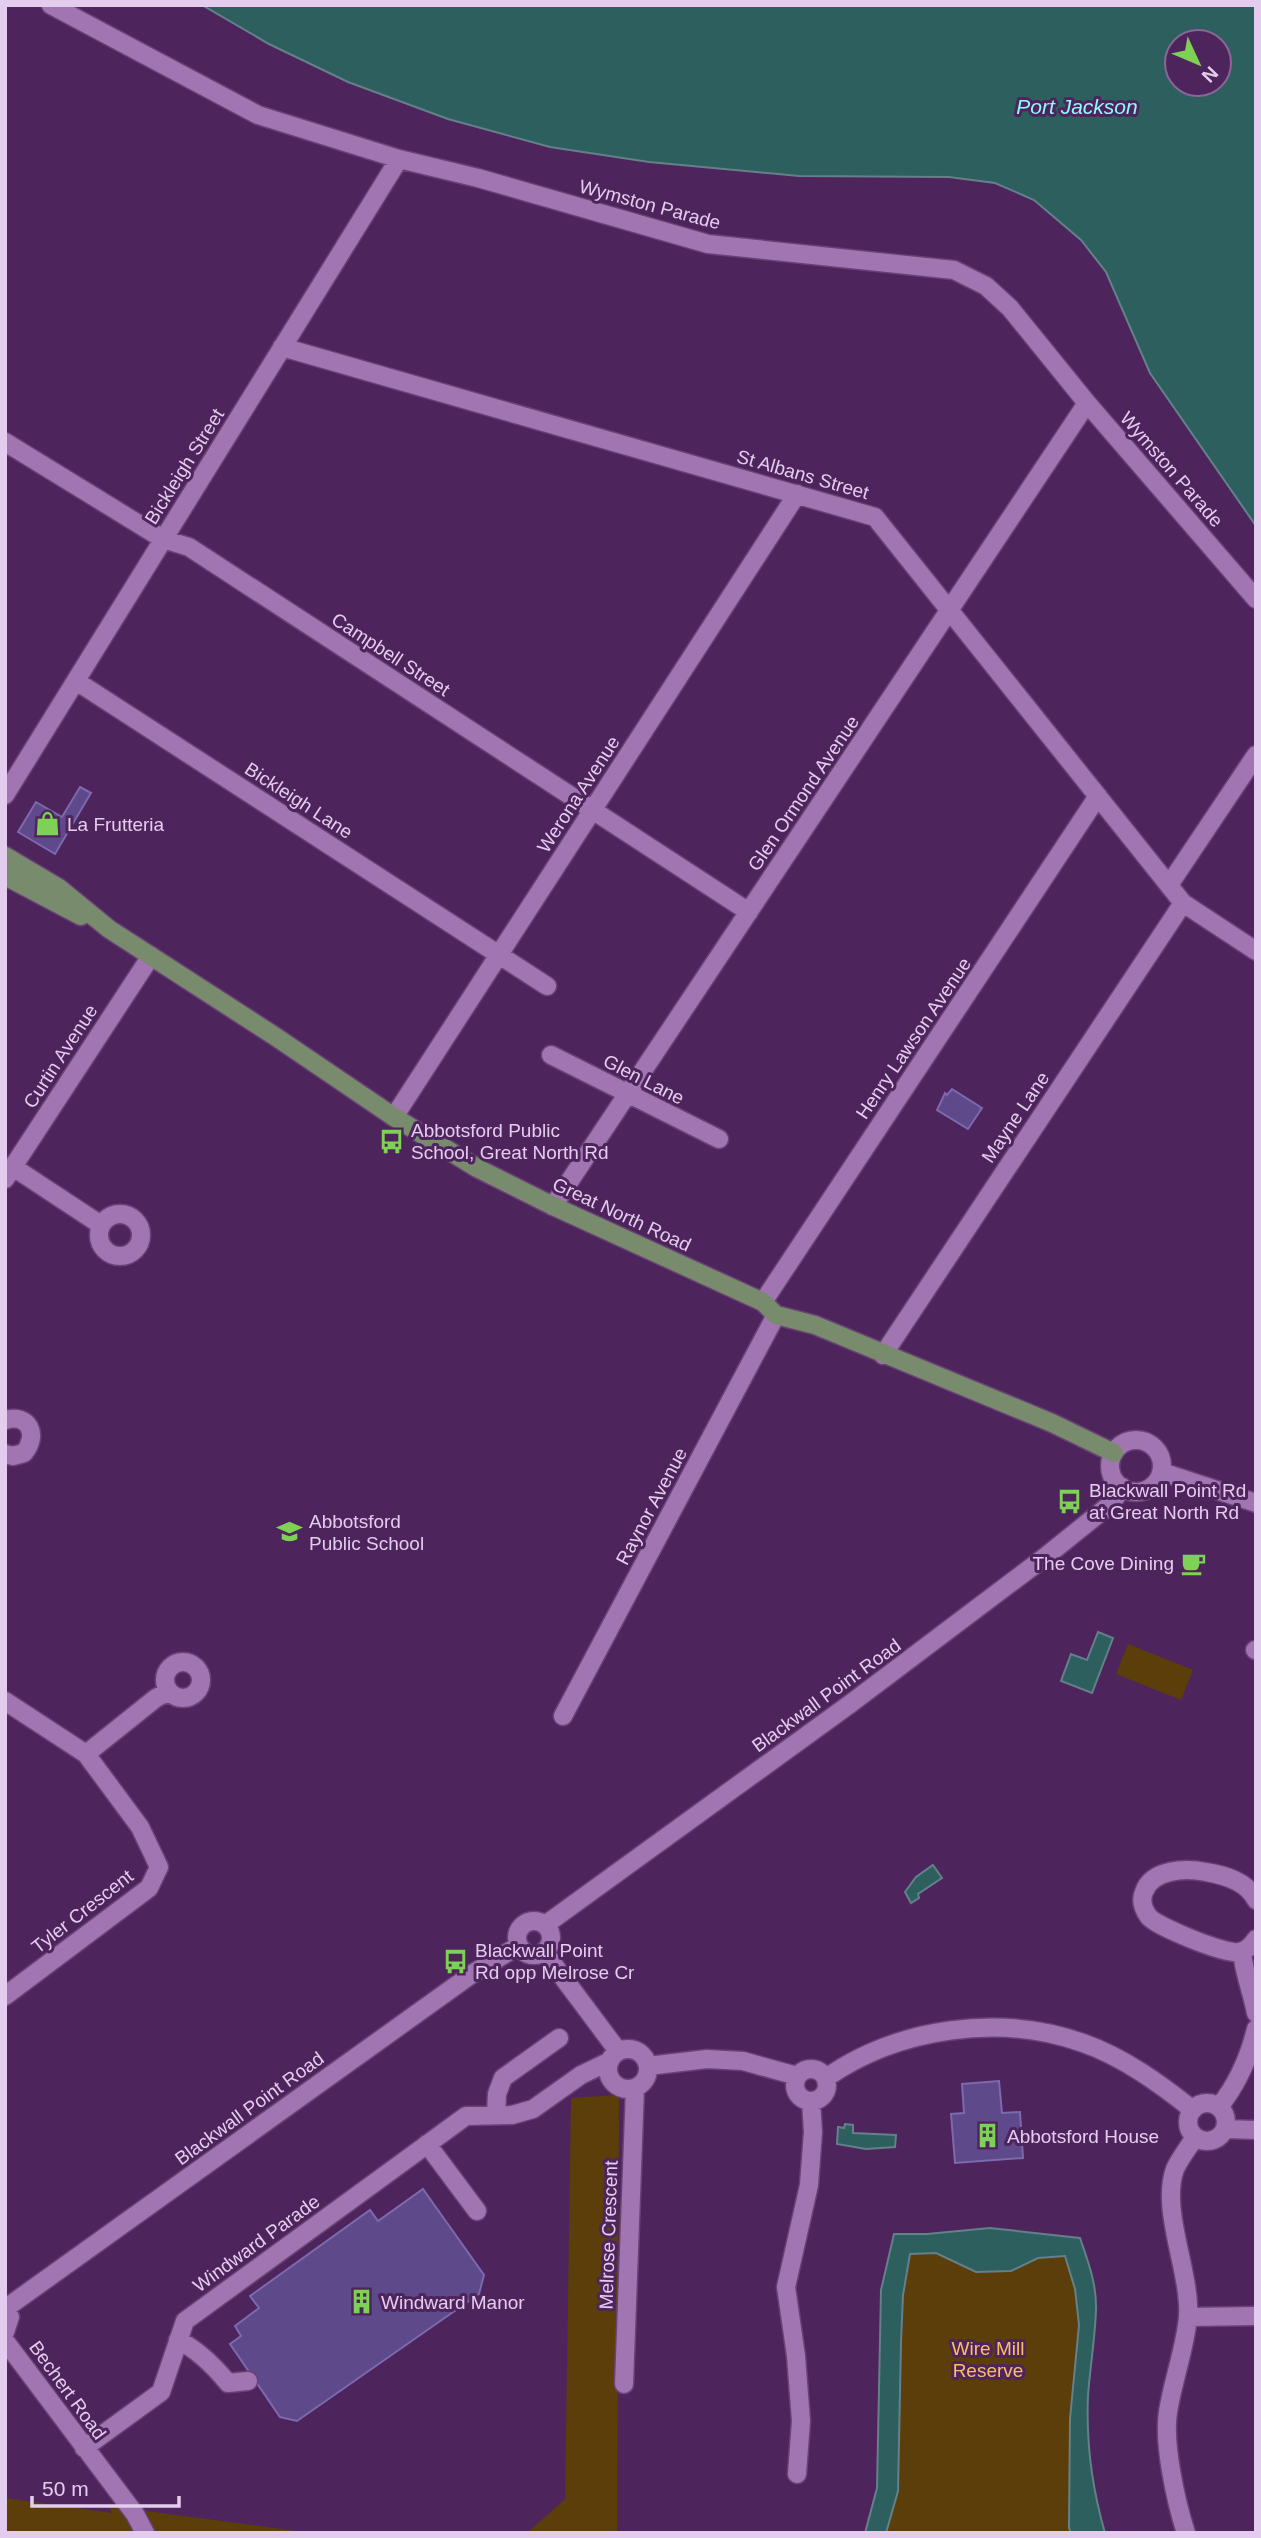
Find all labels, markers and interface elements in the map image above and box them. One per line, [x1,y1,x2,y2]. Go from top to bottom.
north arrow [1163,28,1233,98]
text: N [1198,62,1222,87]
water label: Port Jackson [1016,95,1138,118]
street label: Wymston Parade [577,176,723,233]
street label: Bickleigh Street [141,404,229,528]
street label: Wymston Parade [1116,408,1227,531]
street label: St Albans Street [734,446,872,504]
street label: Campbell Street [328,609,454,701]
street label: Glen Ormond Avenue [744,712,863,875]
street label: Werona Avenue [533,732,624,856]
street label: Bickleigh Lane [241,758,356,843]
shop icon: La Frutteria [33,810,61,838]
place label: La Frutteria [67,814,165,835]
street label: Henry Lawson Avenue [852,954,975,1123]
street label: Curtin Avenue [19,1001,102,1112]
street label: Glen Lane [600,1050,688,1109]
street label: Mayne Lane [977,1068,1053,1167]
place label: Abbotsford Public School, Great North Rd [411,1120,608,1163]
bus stop icon: Abbotsford Public School, Great North Rd [377,1127,405,1155]
street label: Great North Road [549,1173,694,1256]
street label: Raynor Avenue [612,1444,691,1568]
place label: Blackwall Point Rd at Great North Rd [1089,1480,1246,1523]
bus stop icon: Blackwall Point Rd at Great North Rd [1055,1487,1083,1515]
place label: Abbotsford Public School [309,1511,424,1554]
school or university icon: Abbotsford Public School [275,1518,303,1546]
cafe icon: The Cove Dining [1180,1549,1208,1577]
place label: The Cove Dining [1032,1553,1174,1574]
street label: Blackwall Point Road [748,1634,905,1756]
street label: Tyler Crescent [28,1865,138,1957]
place label: Blackwall Point Rd opp Melrose Cr [475,1940,635,1983]
bus stop icon: Blackwall Point Rd opp Melrose Cr [441,1947,469,1975]
street label: Blackwall Point Road [171,2047,328,2169]
building icon: Abbotsford House [973,2122,1001,2150]
place label: Abbotsford House [1007,2126,1159,2147]
street label: Melrose Crescent [595,2160,622,2310]
street label: Windward Parade [189,2191,324,2296]
building icon: Windward Manor [347,2288,375,2316]
place label: Windward Manor [381,2292,525,2313]
street label: Bechert Road [25,2337,110,2443]
park label: Wire Mill Reserve [952,2338,1024,2381]
scale bar [32,2464,178,2508]
text: 50 m [42,2477,89,2500]

